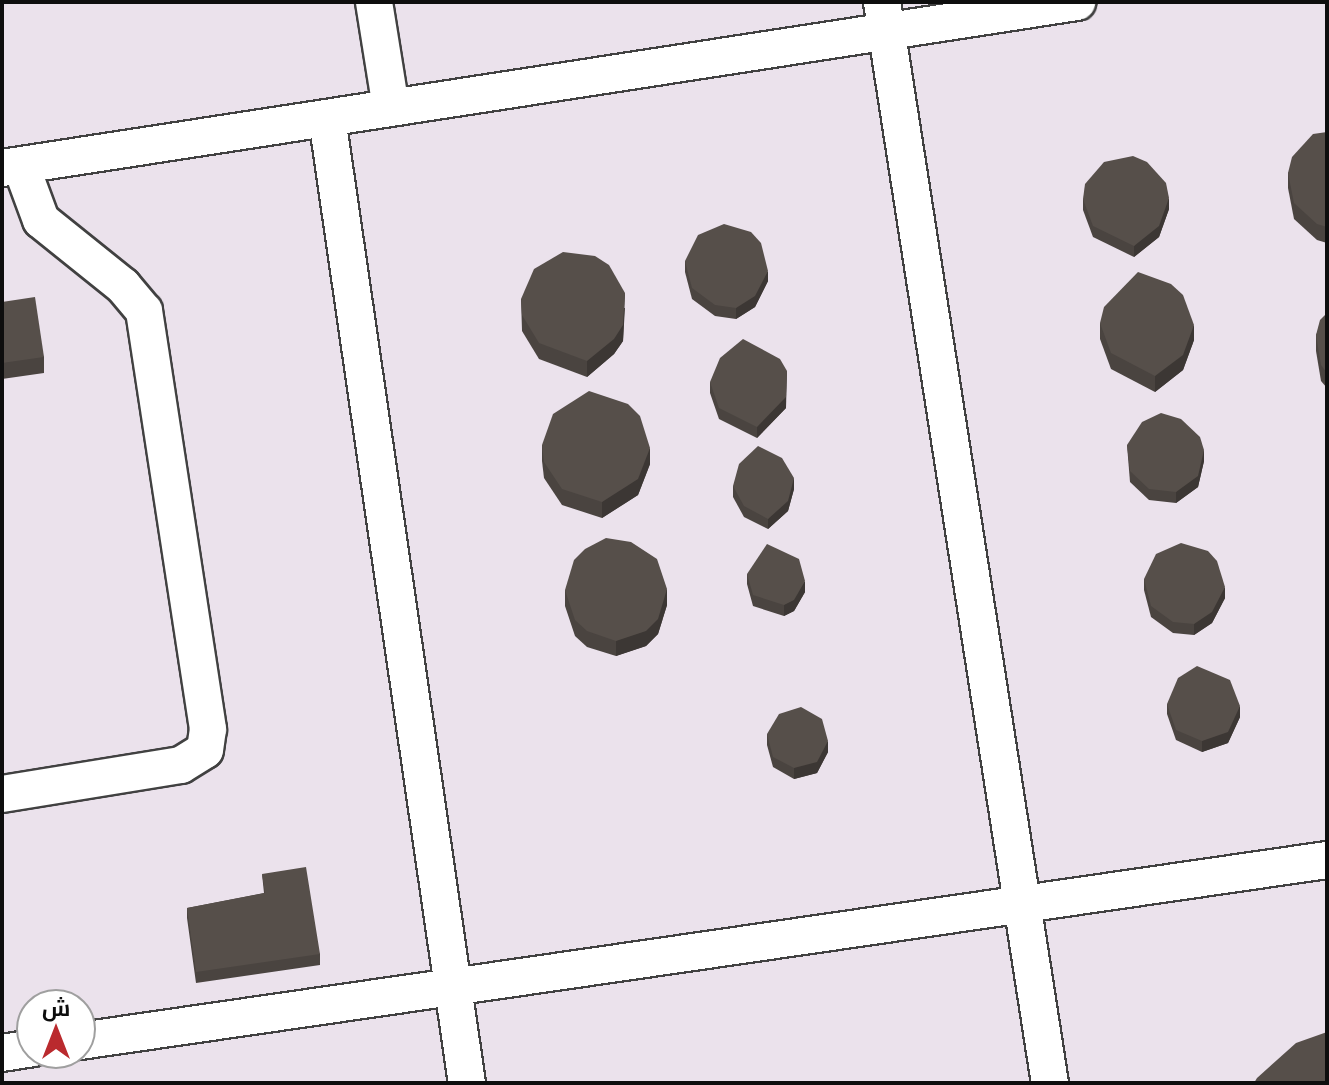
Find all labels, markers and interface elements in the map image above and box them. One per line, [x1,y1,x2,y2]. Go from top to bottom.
north arrow [16,989,96,1069]
text: ش [42,990,70,1023]

